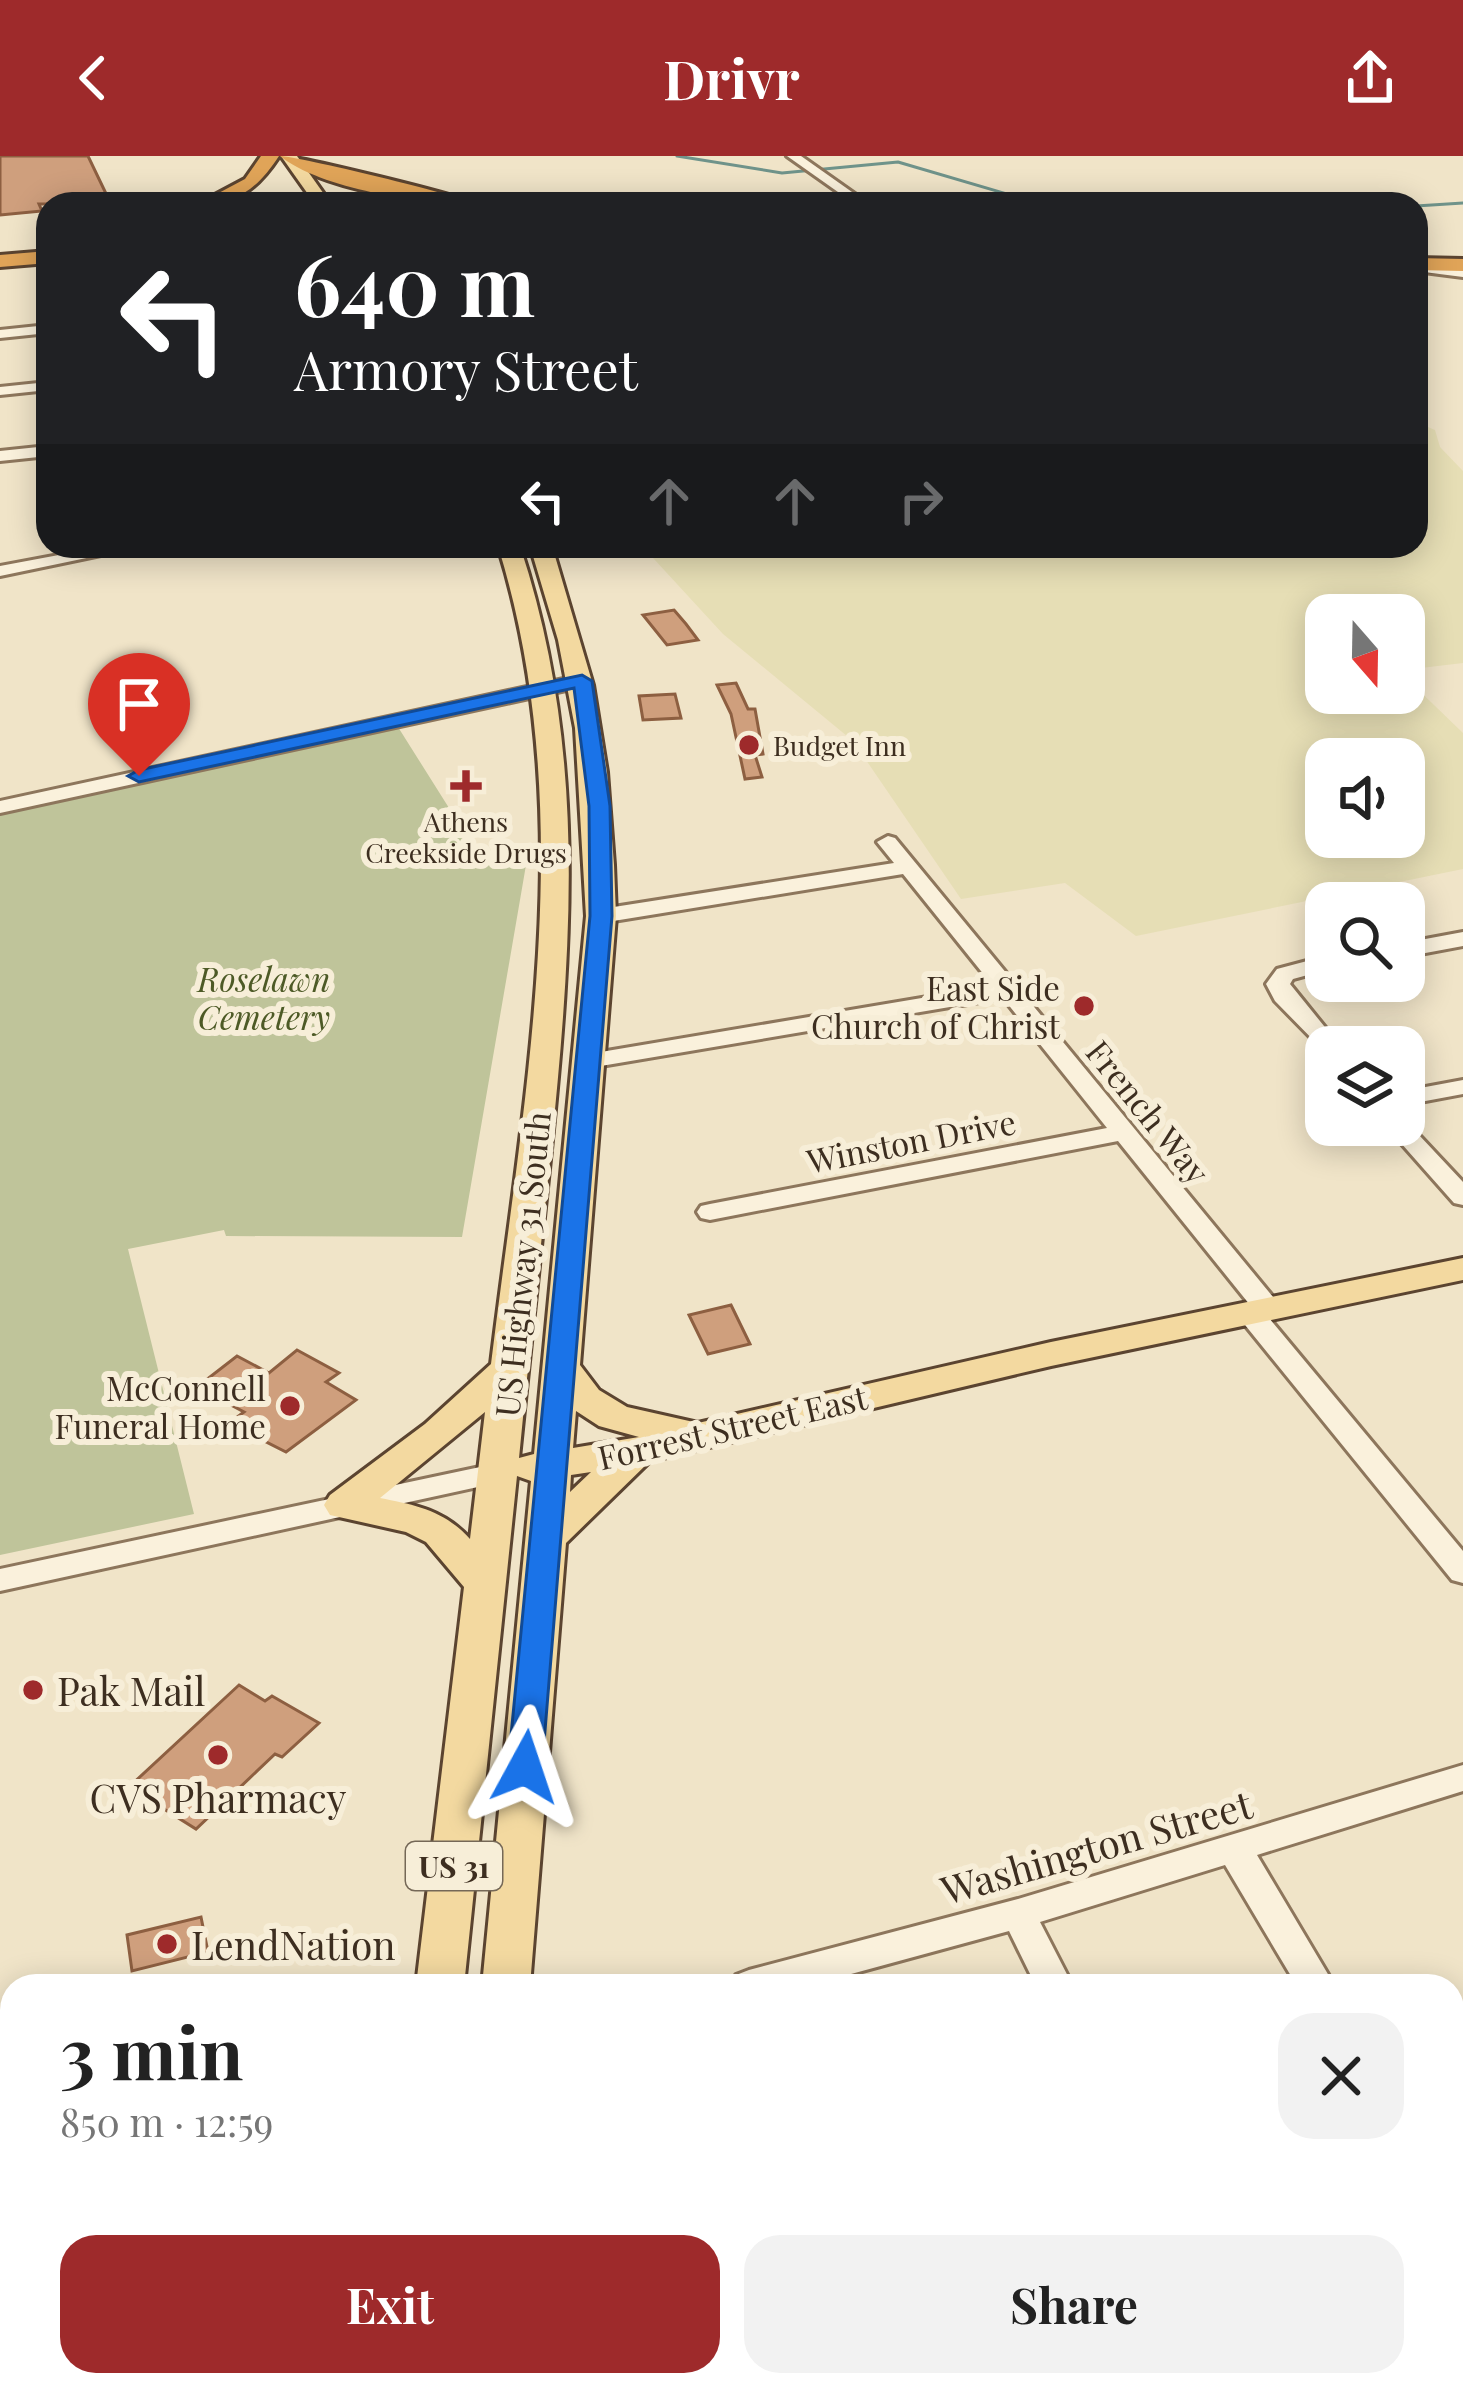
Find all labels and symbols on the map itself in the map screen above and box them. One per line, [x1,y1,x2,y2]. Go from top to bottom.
north arrow [1305,594,1425,714]
pin [88,653,190,776]
place label: Budget Inn [773,727,906,763]
marker: Budget Inn [736,732,762,758]
marker: Athens Creekside Drugs [453,773,479,799]
place label: Athens Creekside Drugs [365,803,567,870]
park label: Roselawn Cemetery [196,956,330,1038]
place label: East Side Church of Christ [811,965,1061,1047]
marker: East Side Church of Christ [1071,993,1097,1019]
street label: French Way [1078,1030,1221,1192]
street label: Winston Drive [802,1098,1019,1182]
street label: US Highway 31 South [483,1109,559,1419]
place label: McConnell Funeral Home [54,1365,266,1447]
street label: Forrest Street East [593,1373,872,1478]
marker: McConnell Funeral Home [277,1393,303,1419]
place label: Pak Mail [57,1664,205,1716]
marker: Pak Mail [20,1677,46,1703]
position arrow [462,1704,588,1830]
marker: CVS Pharmacy [205,1742,231,1768]
place label: CVS Pharmacy [90,1771,347,1823]
street label: Washington Street [934,1776,1259,1915]
road number: US 31 [406,1842,502,1890]
place label: LendNation [191,1918,396,1970]
marker: LendNation [154,1931,180,1957]

